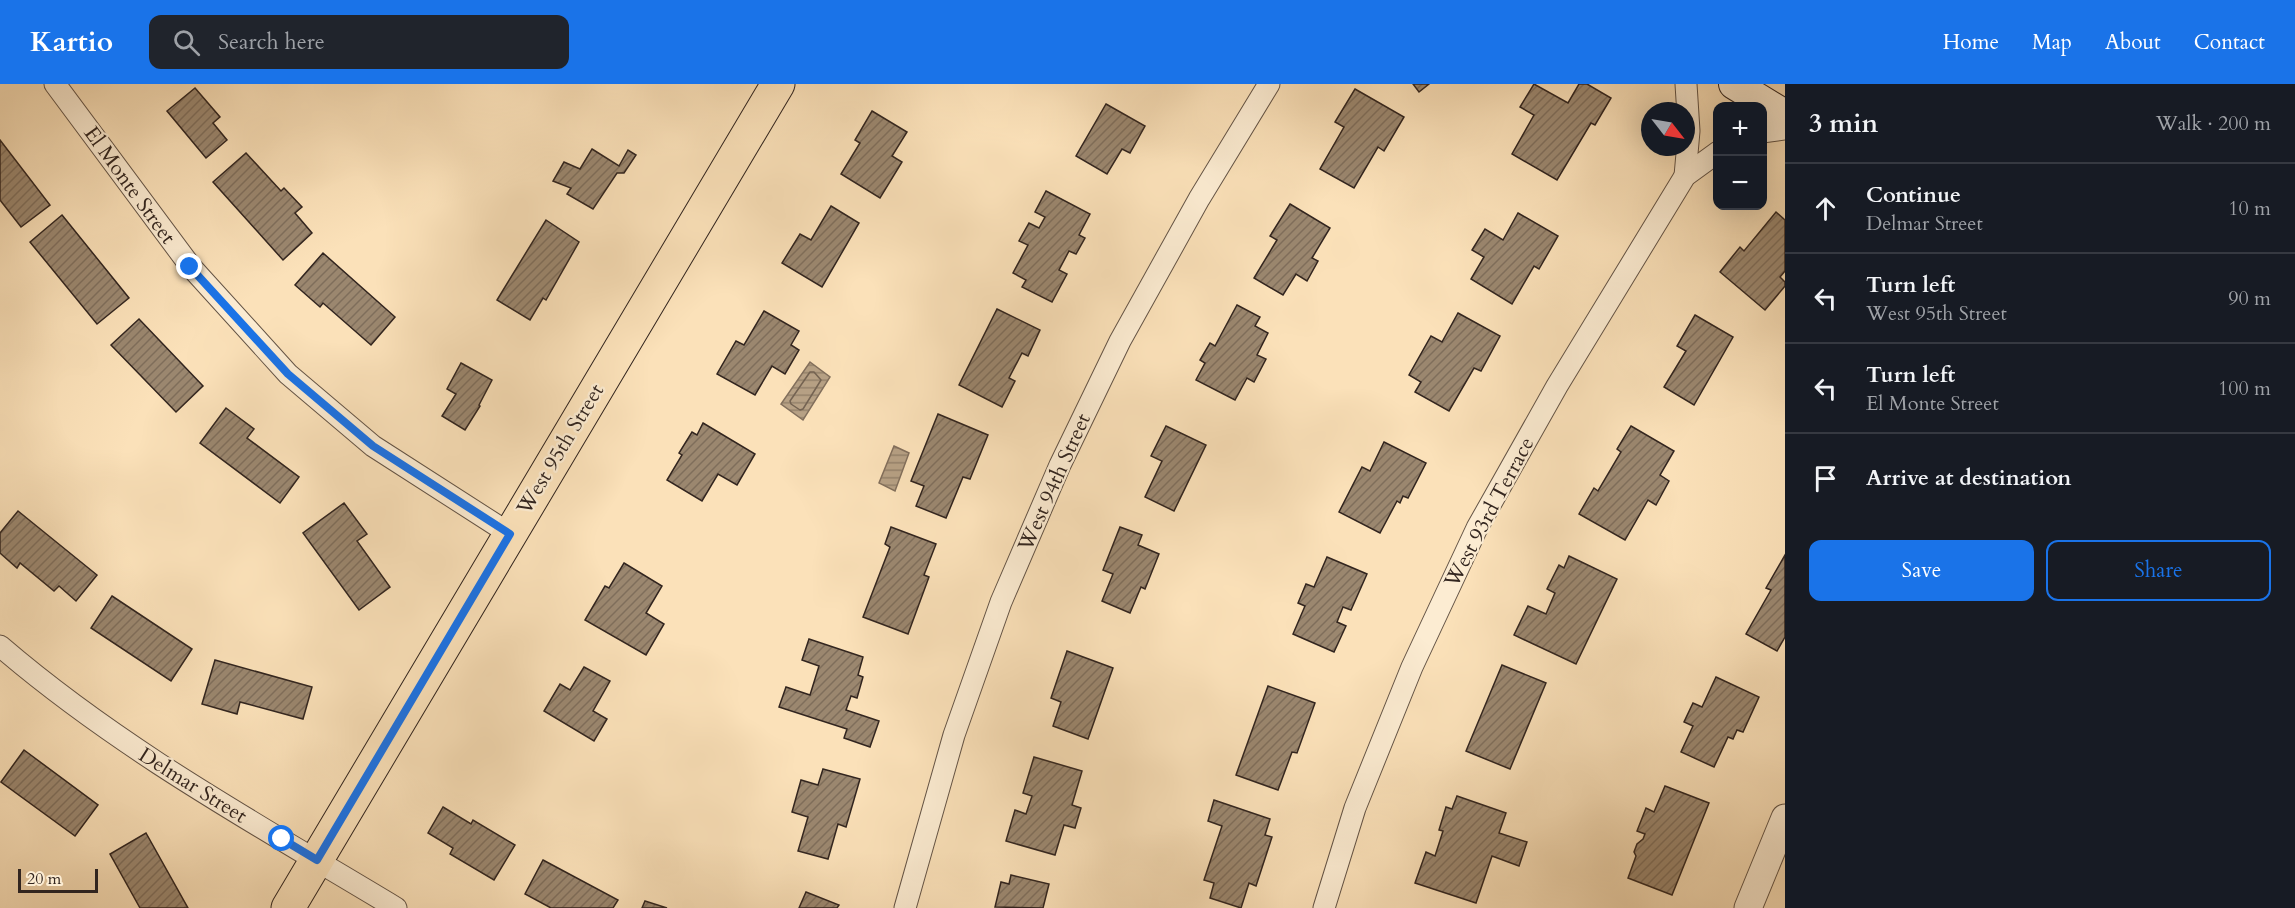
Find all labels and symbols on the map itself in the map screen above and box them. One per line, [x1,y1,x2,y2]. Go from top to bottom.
north arrow [1641,102,1695,156]
street label: El Monte Street [77,120,182,250]
route end [176,253,202,279]
street label: West 95th Street [509,378,611,521]
street label: West 94th Street [1011,408,1098,557]
street label: West 93rd Terrace [1437,432,1541,593]
street label: Delmar Street [133,741,253,830]
route start [268,825,294,851]
scale bar [18,866,98,894]

